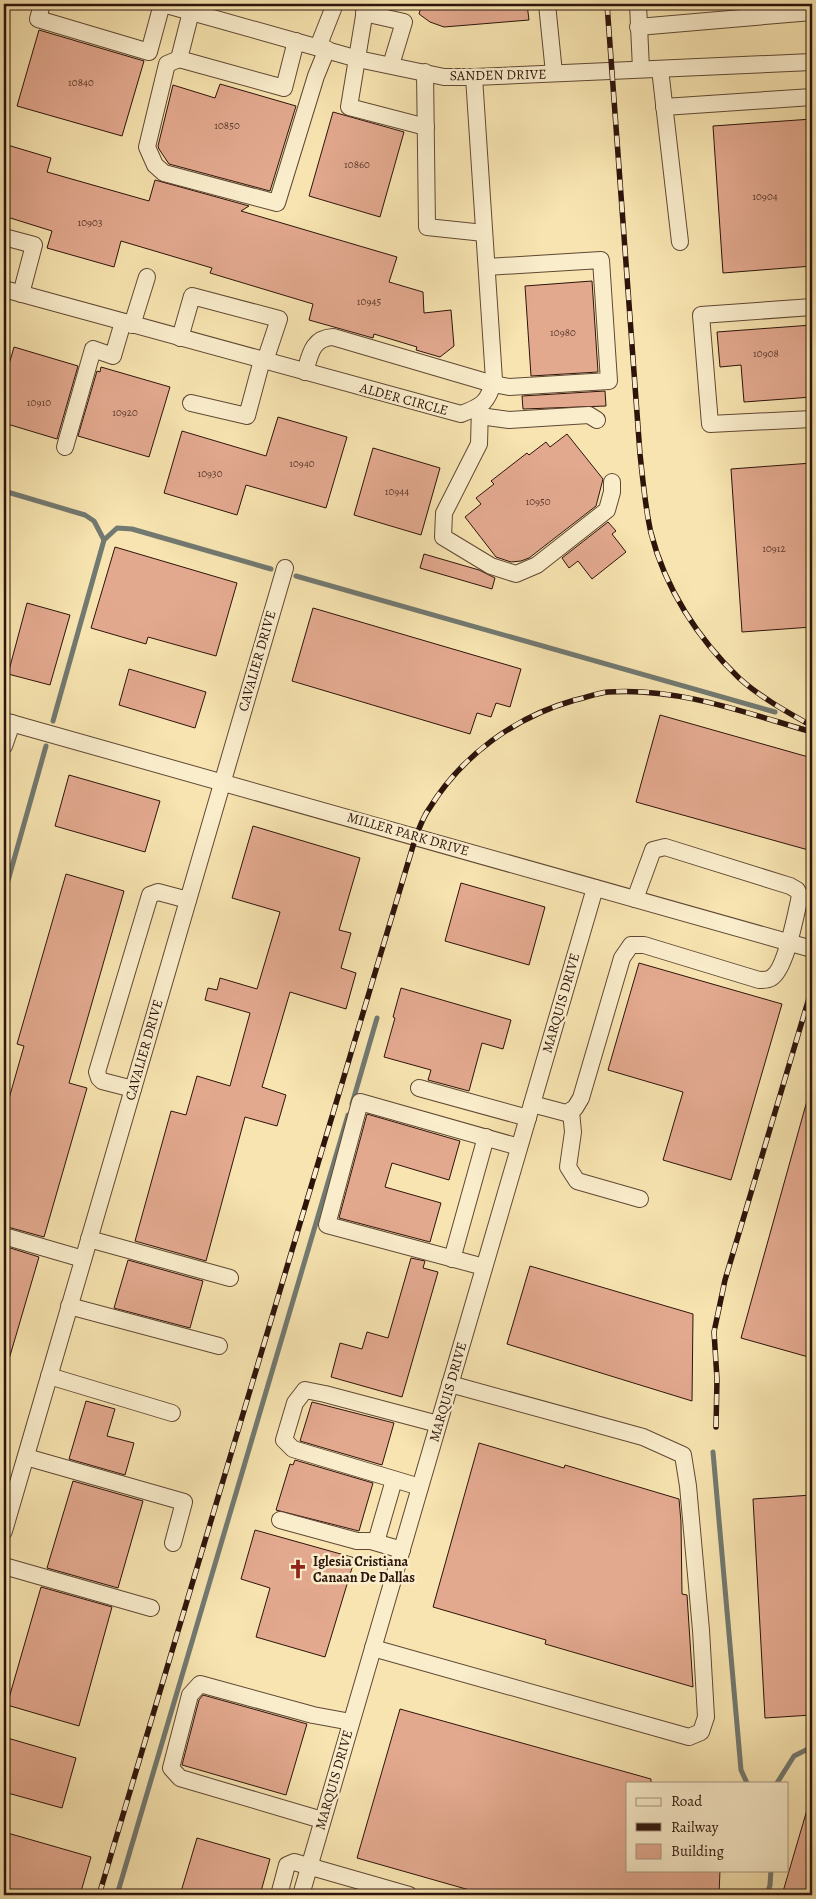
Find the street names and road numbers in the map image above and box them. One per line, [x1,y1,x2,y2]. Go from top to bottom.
street label: SANDEN DRIVE [449,65,547,85]
street label: ALDER CIRCLE [357,378,450,420]
street label: CAVALIER DRIVE [234,608,280,714]
street label: MILLER PARK DRIVE [345,807,471,861]
street label: MARQUIS DRIVE [538,951,584,1055]
street label: CAVALIER DRIVE [121,997,167,1103]
street label: MARQUIS DRIVE [425,1340,471,1444]
street label: MARQUIS DRIVE [311,1728,357,1832]

